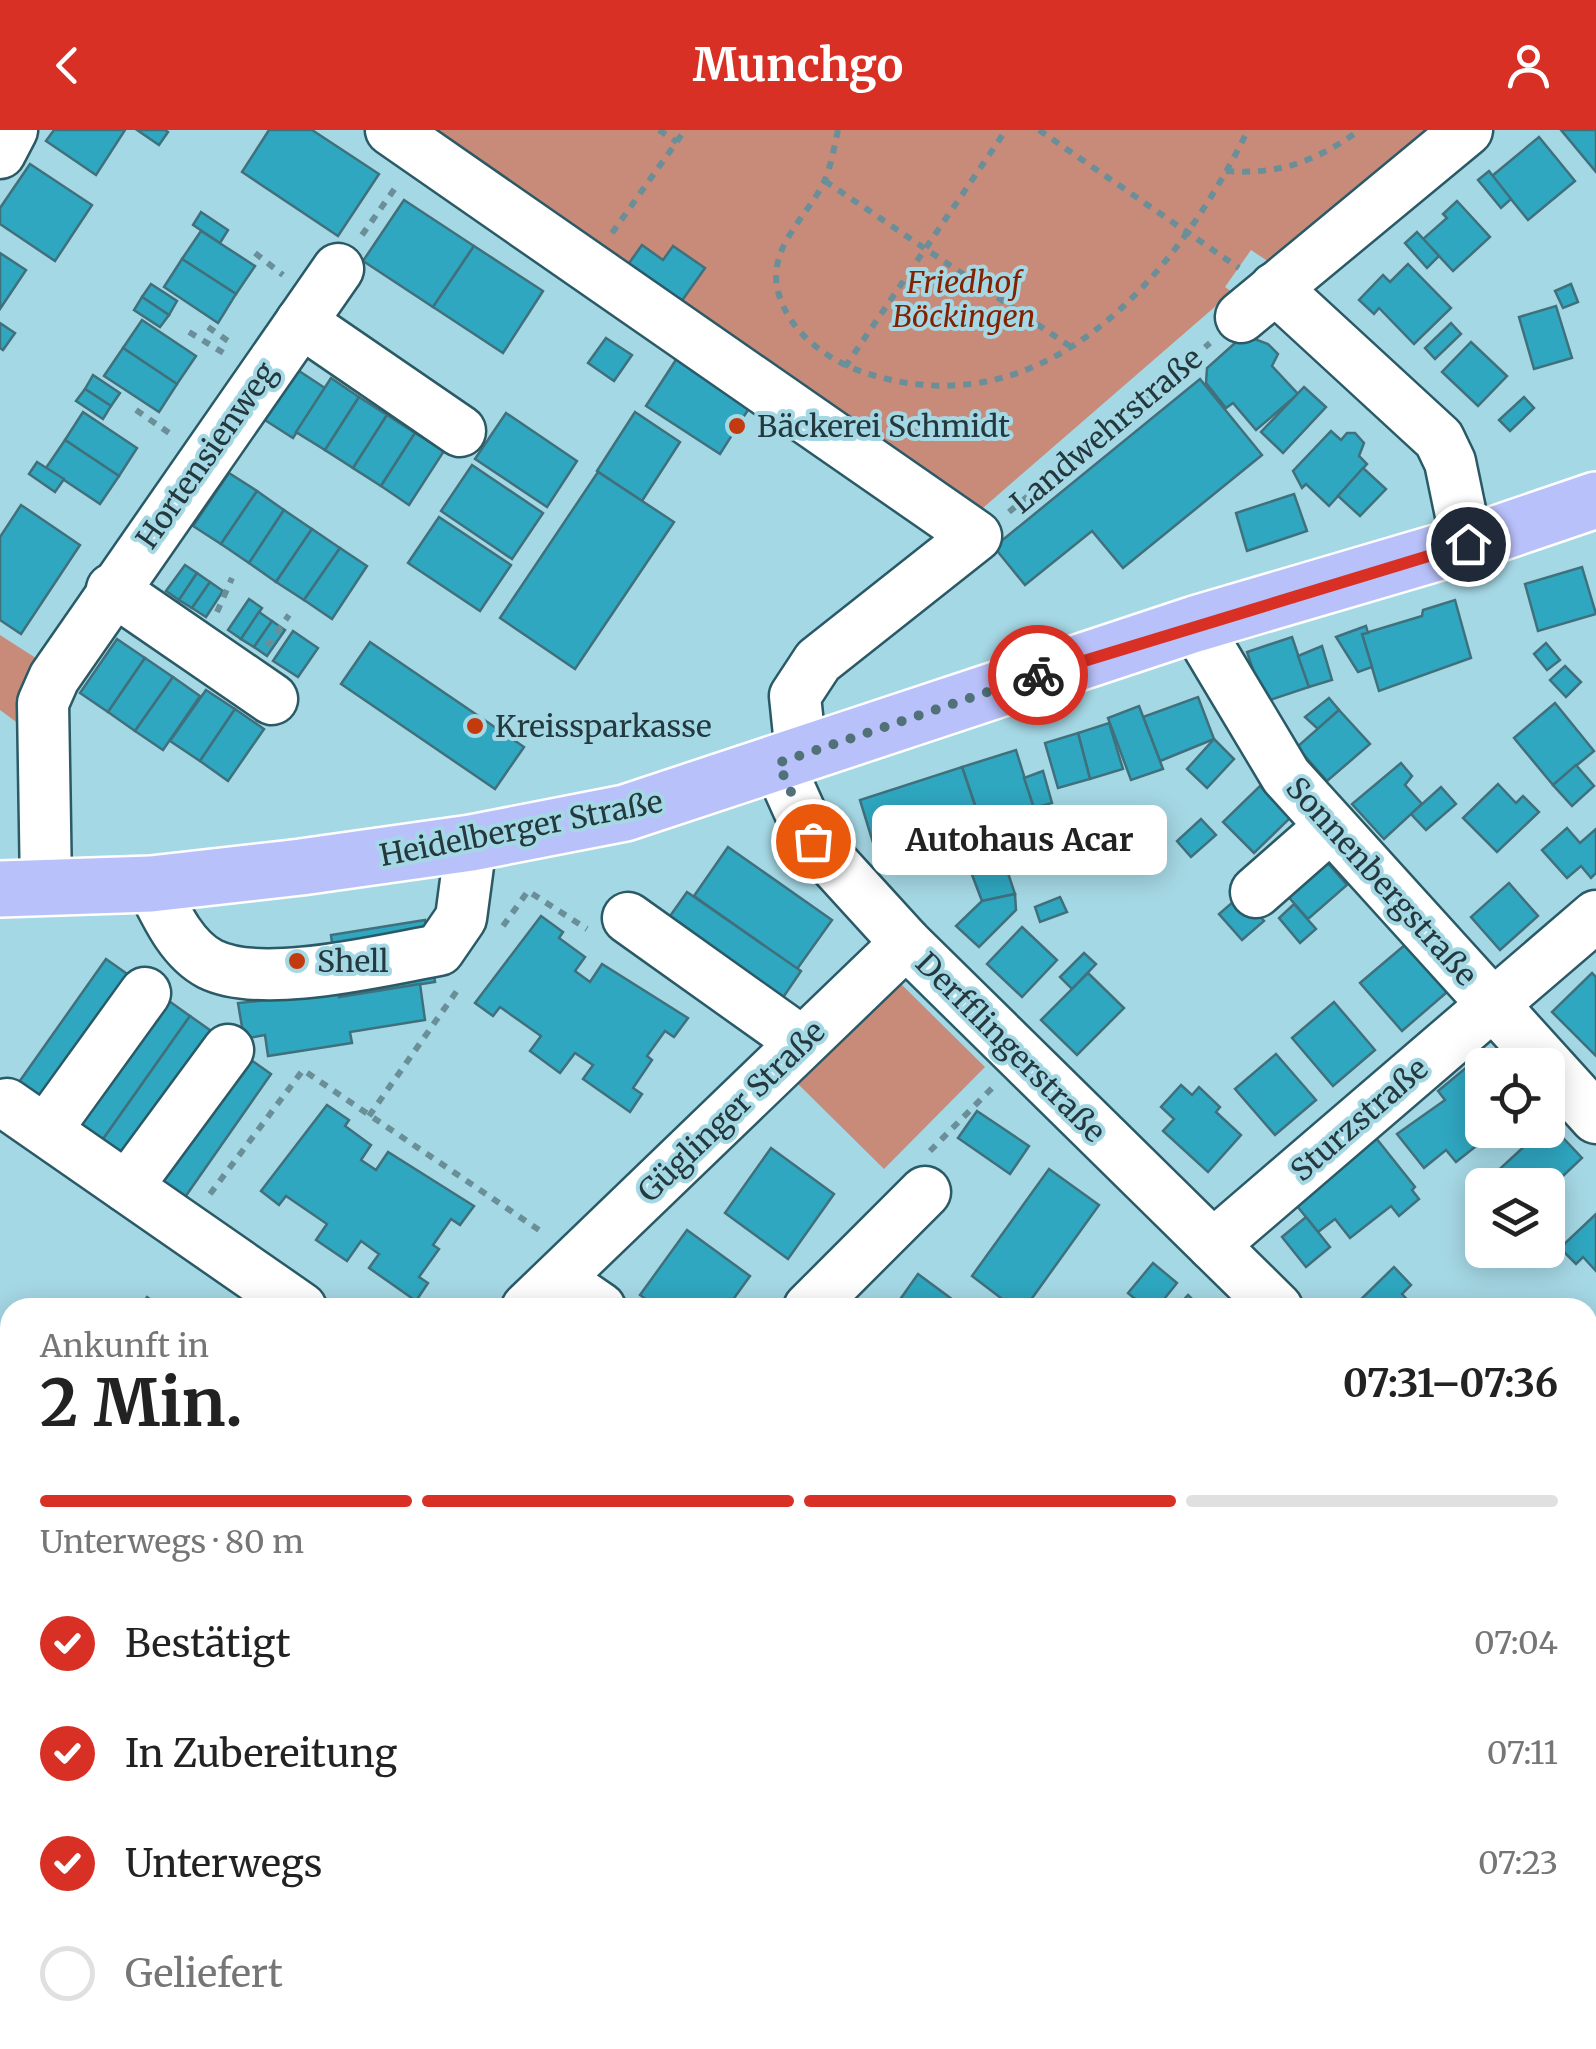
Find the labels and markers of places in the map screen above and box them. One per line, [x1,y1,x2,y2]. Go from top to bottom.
place label: Bäckerei Schmidt [757,407,1010,445]
marker: Bäckerei Schmidt [726,415,748,437]
pin [1426,502,1511,587]
place label: Kreissparkasse [495,707,712,745]
marker: Kreissparkasse [464,715,486,737]
pin [771,799,856,884]
callout: Autohaus Acar [873,806,1168,876]
place label: Shell [317,942,389,980]
marker: Shell [286,950,308,972]

